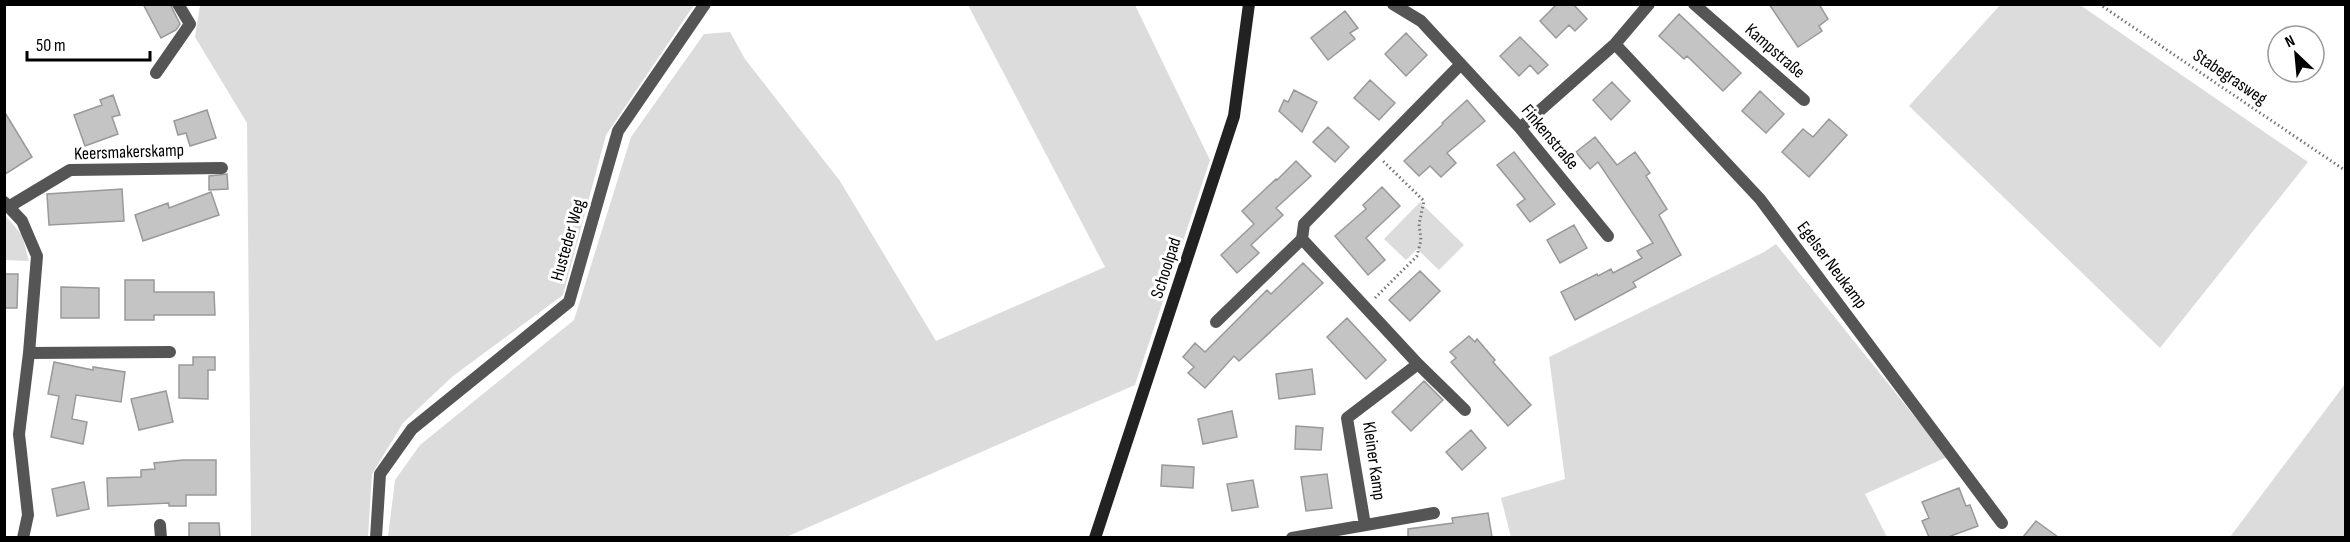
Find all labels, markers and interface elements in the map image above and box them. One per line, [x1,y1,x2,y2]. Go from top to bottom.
street label: Kampstraße [1741,19,1809,83]
scale bar [27,24,150,62]
north arrow [2266,24,2326,84]
text: N [2282,31,2298,52]
text: 50 m [36,35,66,56]
street label: Stabegrasweg [2189,45,2271,109]
street label: Finkenstraße [1517,100,1583,174]
street label: Keersmakerskamp [74,140,184,164]
street label: Husteder Weg [546,197,590,283]
street label: Egelser Neukamp [1792,217,1872,313]
street label: Schoolpad [1146,235,1186,301]
street label: Kleiner Kamp [1358,420,1390,502]

